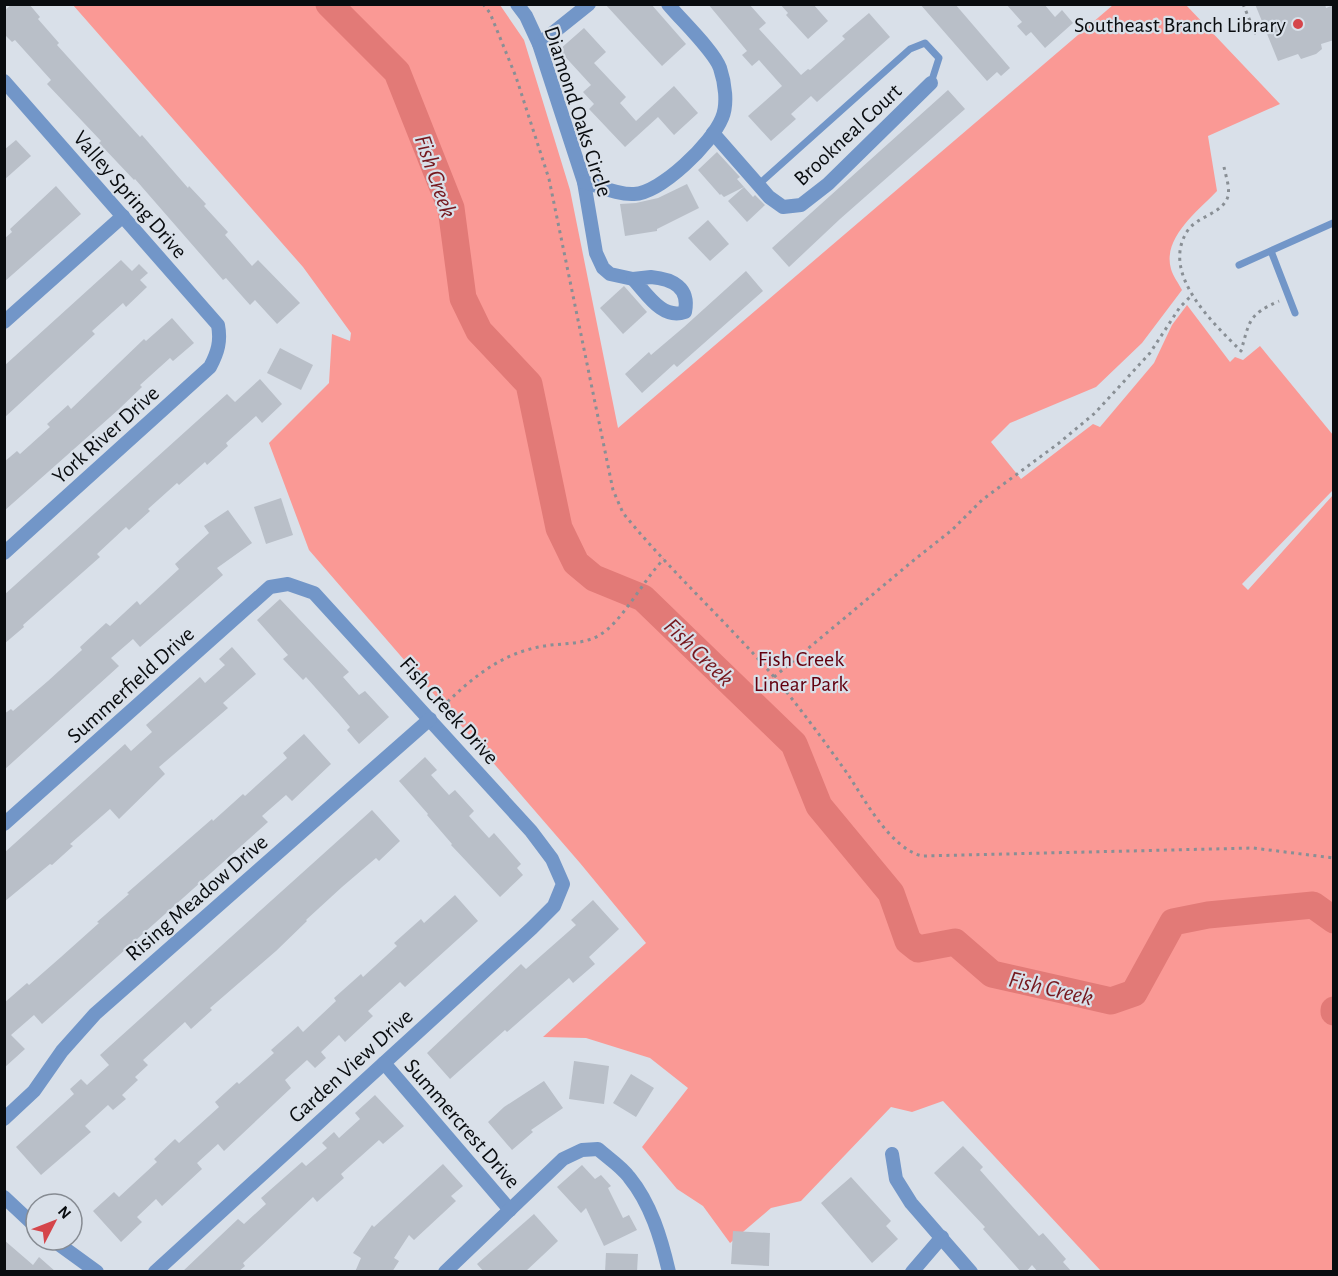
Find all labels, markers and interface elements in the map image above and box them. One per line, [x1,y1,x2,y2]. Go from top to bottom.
place label: Southeast Branch Library [1074,14,1287,36]
marker: Southeast Branch Library [1291,17,1305,31]
street label: Diamond Oaks Circle [540,23,616,199]
street label: Brookneal Court [790,80,906,190]
street label: Valley Spring Drive [69,127,191,263]
water label: Fish Creek [410,132,460,221]
street label: York River Drive [48,381,163,488]
water label: Fish Creek [659,614,738,691]
street label: Summerfield Drive [63,622,198,747]
park label: Fish Creek Linear Park [754,648,848,695]
street label: Fish Creek Drive [396,653,503,769]
street label: Rising Meadow Drive [122,830,272,965]
water label: Fish Creek [1006,968,1095,1010]
street label: Garden View Drive [284,1004,417,1127]
street label: Summercrest Drive [400,1055,524,1193]
north arrow [24,1192,84,1252]
text: N [55,1203,74,1222]

